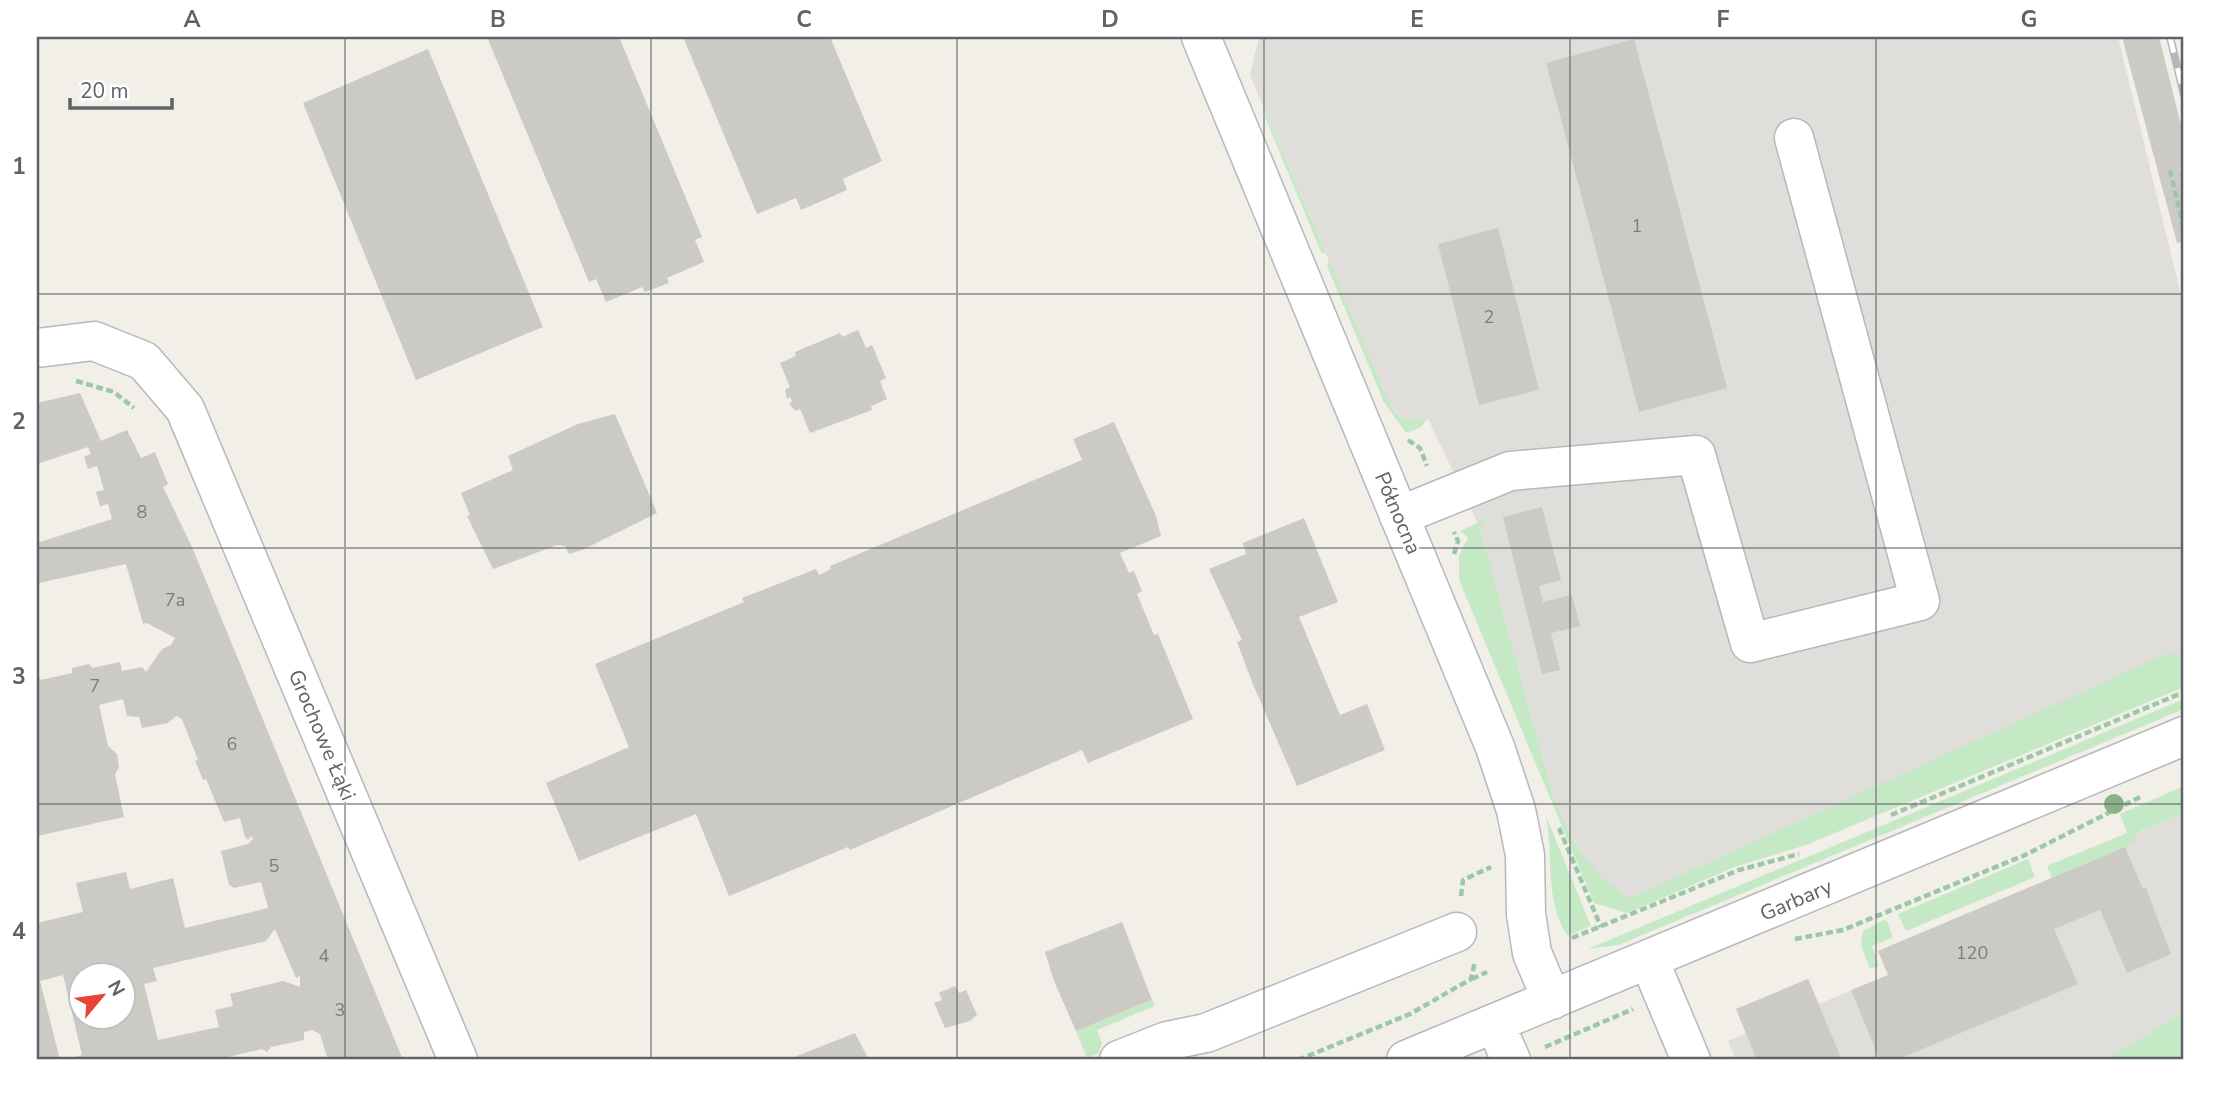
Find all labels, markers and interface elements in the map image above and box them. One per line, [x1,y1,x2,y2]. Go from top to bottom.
text: A [183,4,201,35]
text: B [490,4,506,35]
text: C [796,4,812,35]
text: D [1101,4,1119,35]
text: E [1410,4,1424,35]
text: F [1717,4,1730,35]
text: G [2021,4,2037,35]
scale bar [70,66,172,110]
text: 20 m [80,77,129,105]
text: 1 [12,151,26,182]
house number: 1 [1632,214,1642,238]
house number: 2 [1484,305,1494,329]
text: 2 [12,406,26,437]
street label: Północna [1368,467,1428,559]
house number: 8 [137,500,147,524]
house number: 7a [165,588,185,612]
text: 3 [12,661,26,692]
street label: Grochowe Łąki [282,665,362,805]
house number: 7 [90,674,100,698]
house number: 6 [227,732,237,756]
house number: 5 [269,854,279,878]
street label: Garbary [1755,872,1837,928]
text: 4 [12,916,26,947]
house number: 120 [1956,941,1988,965]
house number: 4 [319,944,330,968]
north arrow [66,960,136,1030]
text: N [101,976,131,1001]
house number: 3 [335,998,345,1022]

